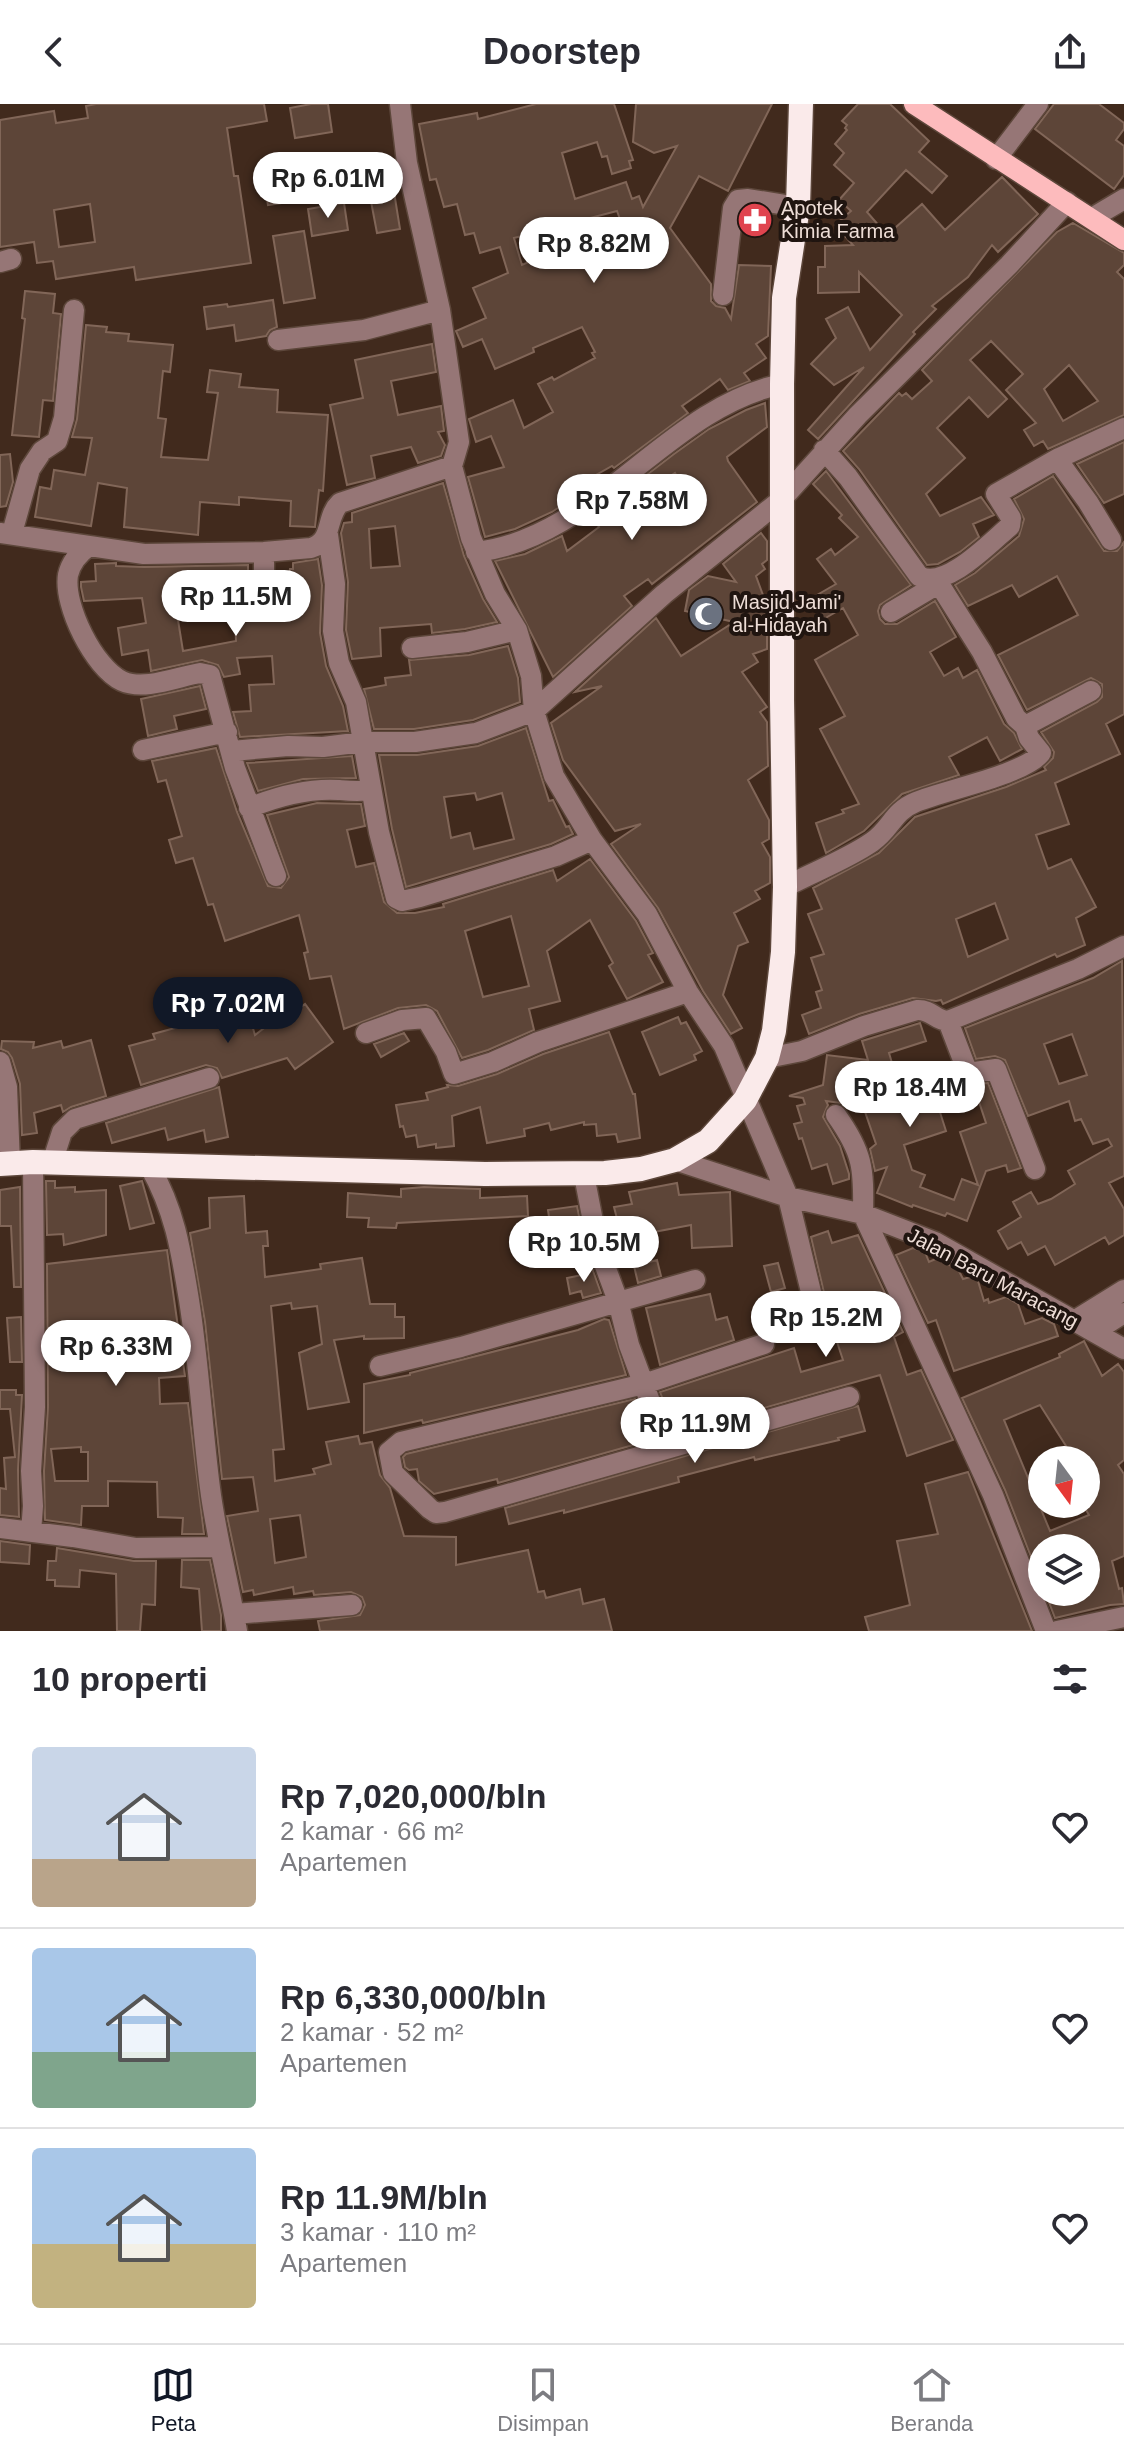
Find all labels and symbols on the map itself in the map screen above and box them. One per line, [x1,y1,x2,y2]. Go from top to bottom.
pin: Rp 6.01M [245,152,411,220]
place label: Apotek Kimia Farma [781,197,895,242]
pharmacy icon: Apotek Kimia Farma [736,201,774,239]
pin: Rp 8.82M [511,217,677,285]
pin: Rp 7.58M [549,474,715,542]
pin: Rp 11.5M [153,570,319,638]
place label: Masjid Jami' al-Hidayah [732,591,841,636]
mosque icon: Masjid Jami' al-Hidayah [687,595,725,633]
pin: Rp 7.02M [145,977,311,1045]
pin: Rp 18.4M [827,1061,993,1129]
pin: Rp 10.5M [501,1216,667,1284]
street label: Jalan Baru Maracang [904,1224,1082,1332]
pin: Rp 15.2M [743,1291,909,1359]
pin: Rp 6.33M [33,1320,199,1388]
pin: Rp 11.9M [612,1397,778,1465]
north arrow [1028,1446,1100,1518]

